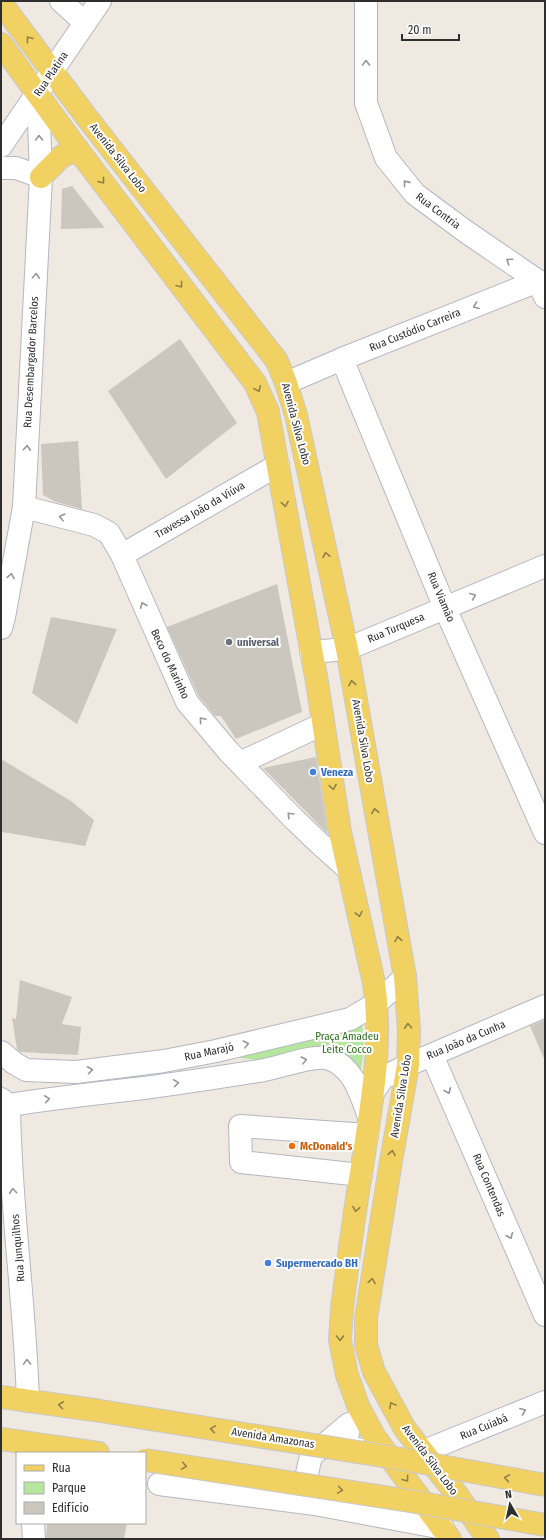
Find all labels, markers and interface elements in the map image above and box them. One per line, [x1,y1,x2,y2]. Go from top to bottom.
scale bar [402,16,459,42]
text: 20 m [408,23,432,37]
one-way arrow [27,37,34,44]
street label: Rua Platina [31,49,71,99]
one-way arrow [362,60,370,66]
street label: Avenida Silva Lobo [87,121,149,195]
one-way arrow [35,135,43,141]
one-way arrow [97,177,104,184]
one-way arrow [403,180,410,187]
street label: Rua Contria [413,190,463,232]
one-way arrow [506,258,513,266]
one-way arrow [31,273,40,279]
one-way arrow [176,280,183,287]
street label: Rua Desembargador Barcelos [21,296,41,428]
one-way arrow [472,301,480,309]
street label: Rua Custódio Carreira [368,306,462,354]
street label: Avenida Silva Lobo [279,382,313,467]
one-way arrow [253,385,261,392]
one-way arrow [22,445,31,451]
street label: Travessa João da Viúva [153,479,247,541]
one-way arrow [280,500,289,507]
one-way arrow [58,513,65,521]
one-way arrow [323,552,331,559]
street label: Rua Viamão [425,570,457,624]
one-way arrow [7,573,15,579]
one-way arrow [469,593,477,601]
one-way arrow [140,601,148,609]
street label: Rua Turquesa [365,610,427,646]
street label: Beco do Marinho [148,627,192,701]
place label: universal [237,636,280,649]
marker: universal [224,637,234,647]
one-way arrow [349,680,357,686]
street label: Avenida Silva Lobo [349,698,377,784]
one-way arrow [200,717,207,724]
place label: Veneza [320,766,354,779]
marker: Veneza [308,767,318,777]
one-way arrow [328,784,337,790]
one-way arrow [371,808,380,814]
one-way arrow [287,812,295,820]
one-way arrow [354,911,362,917]
one-way arrow [394,936,403,942]
street label: Rua João da Cunha [425,1018,507,1062]
one-way arrow [404,1023,413,1029]
park label: Praça Amadeu Leite Cocco [315,1030,379,1056]
street label: Rua Marajó [183,1040,235,1064]
one-way arrow [242,1040,249,1049]
street label: Avenida Silva Lobo [388,1053,414,1139]
one-way arrow [301,1057,307,1065]
one-way arrow [87,1066,93,1075]
one-way arrow [173,1079,179,1088]
one-way arrow [443,1087,451,1094]
one-way arrow [44,1095,50,1104]
place label: McDonald's [300,1140,353,1153]
marker: McDonald's [287,1141,297,1151]
one-way arrow [387,1149,396,1156]
street label: Rua Contendas [470,1152,508,1219]
one-way arrow [9,1188,18,1194]
one-way arrow [352,1206,360,1212]
street label: Rua Junquilhos [9,1213,27,1282]
one-way arrow [506,1232,514,1239]
place label: Supermercado BH [276,1257,358,1270]
marker: Supermercado BH [263,1258,273,1268]
one-way arrow [368,1278,376,1284]
one-way arrow [336,1335,345,1341]
one-way arrow [22,1359,31,1365]
one-way arrow [58,1401,64,1410]
one-way arrow [389,1402,397,1409]
one-way arrow [519,1408,527,1416]
street label: Rua Cuiabá [458,1412,510,1442]
street label: Avenida Silva Lobo [399,1422,461,1498]
one-way arrow [210,1425,216,1434]
street label: Avenida Amazonas [230,1425,316,1451]
legend [16,1452,146,1524]
text: Rua [52,1461,71,1475]
one-way arrow [180,1461,187,1470]
one-way arrow [401,1474,408,1481]
one-way arrow [504,1474,510,1483]
text: Parque [52,1481,86,1495]
north arrow [490,1484,530,1524]
one-way arrow [337,1485,343,1494]
text: N [504,1488,513,1502]
text: Edifício [52,1501,89,1515]

